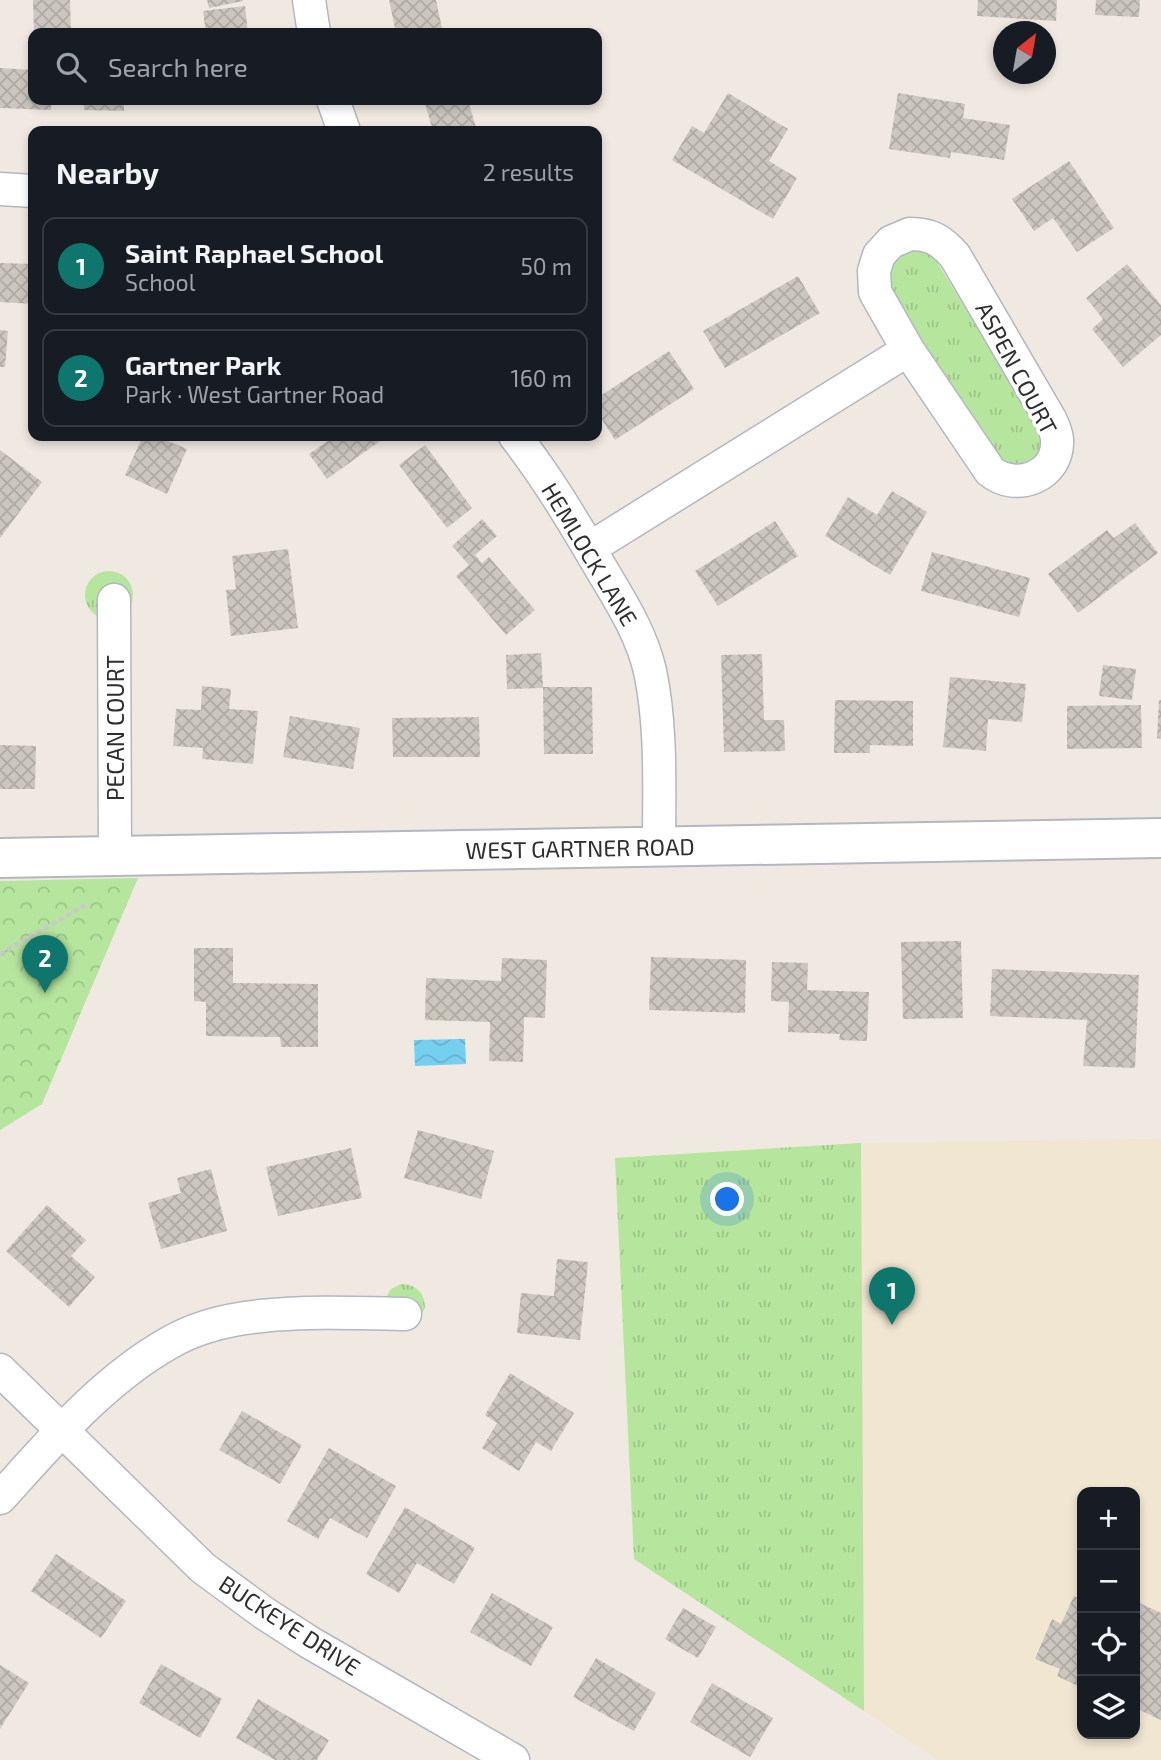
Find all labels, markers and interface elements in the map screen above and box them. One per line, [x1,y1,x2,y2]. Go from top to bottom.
north arrow [993,21,1056,84]
search box [28,28,602,105]
icon: search [52,48,90,86]
text: Search here [108,51,248,82]
text: Nearby [56,154,159,190]
text: 2 results [483,158,574,186]
text: Saint Raphael School [125,237,383,268]
text: 1 [76,252,86,280]
text: 50 m [521,252,572,280]
text: School [125,268,195,296]
street label: ASPEN COURT [970,297,1064,439]
text: Gartner Park [125,349,281,380]
text: 2 [74,364,88,392]
text: 160 m [511,364,572,392]
text: Park · West Gartner Road [125,380,384,408]
street label: HEMLOCK LANE [536,477,644,631]
street label: PECAN COURT [101,655,129,801]
street label: WEST GARTNER ROAD [465,832,695,864]
pin: 2 [22,935,68,993]
your location [710,1182,744,1216]
pin: 1 [869,1267,915,1325]
map controls [1077,1487,1140,1739]
button: + [1077,1487,1140,1550]
button: − [1077,1550,1140,1613]
street label: BUCKEYE DRIVE [214,1569,366,1681]
button: locate [1077,1613,1140,1676]
button: layers [1077,1676,1140,1739]

